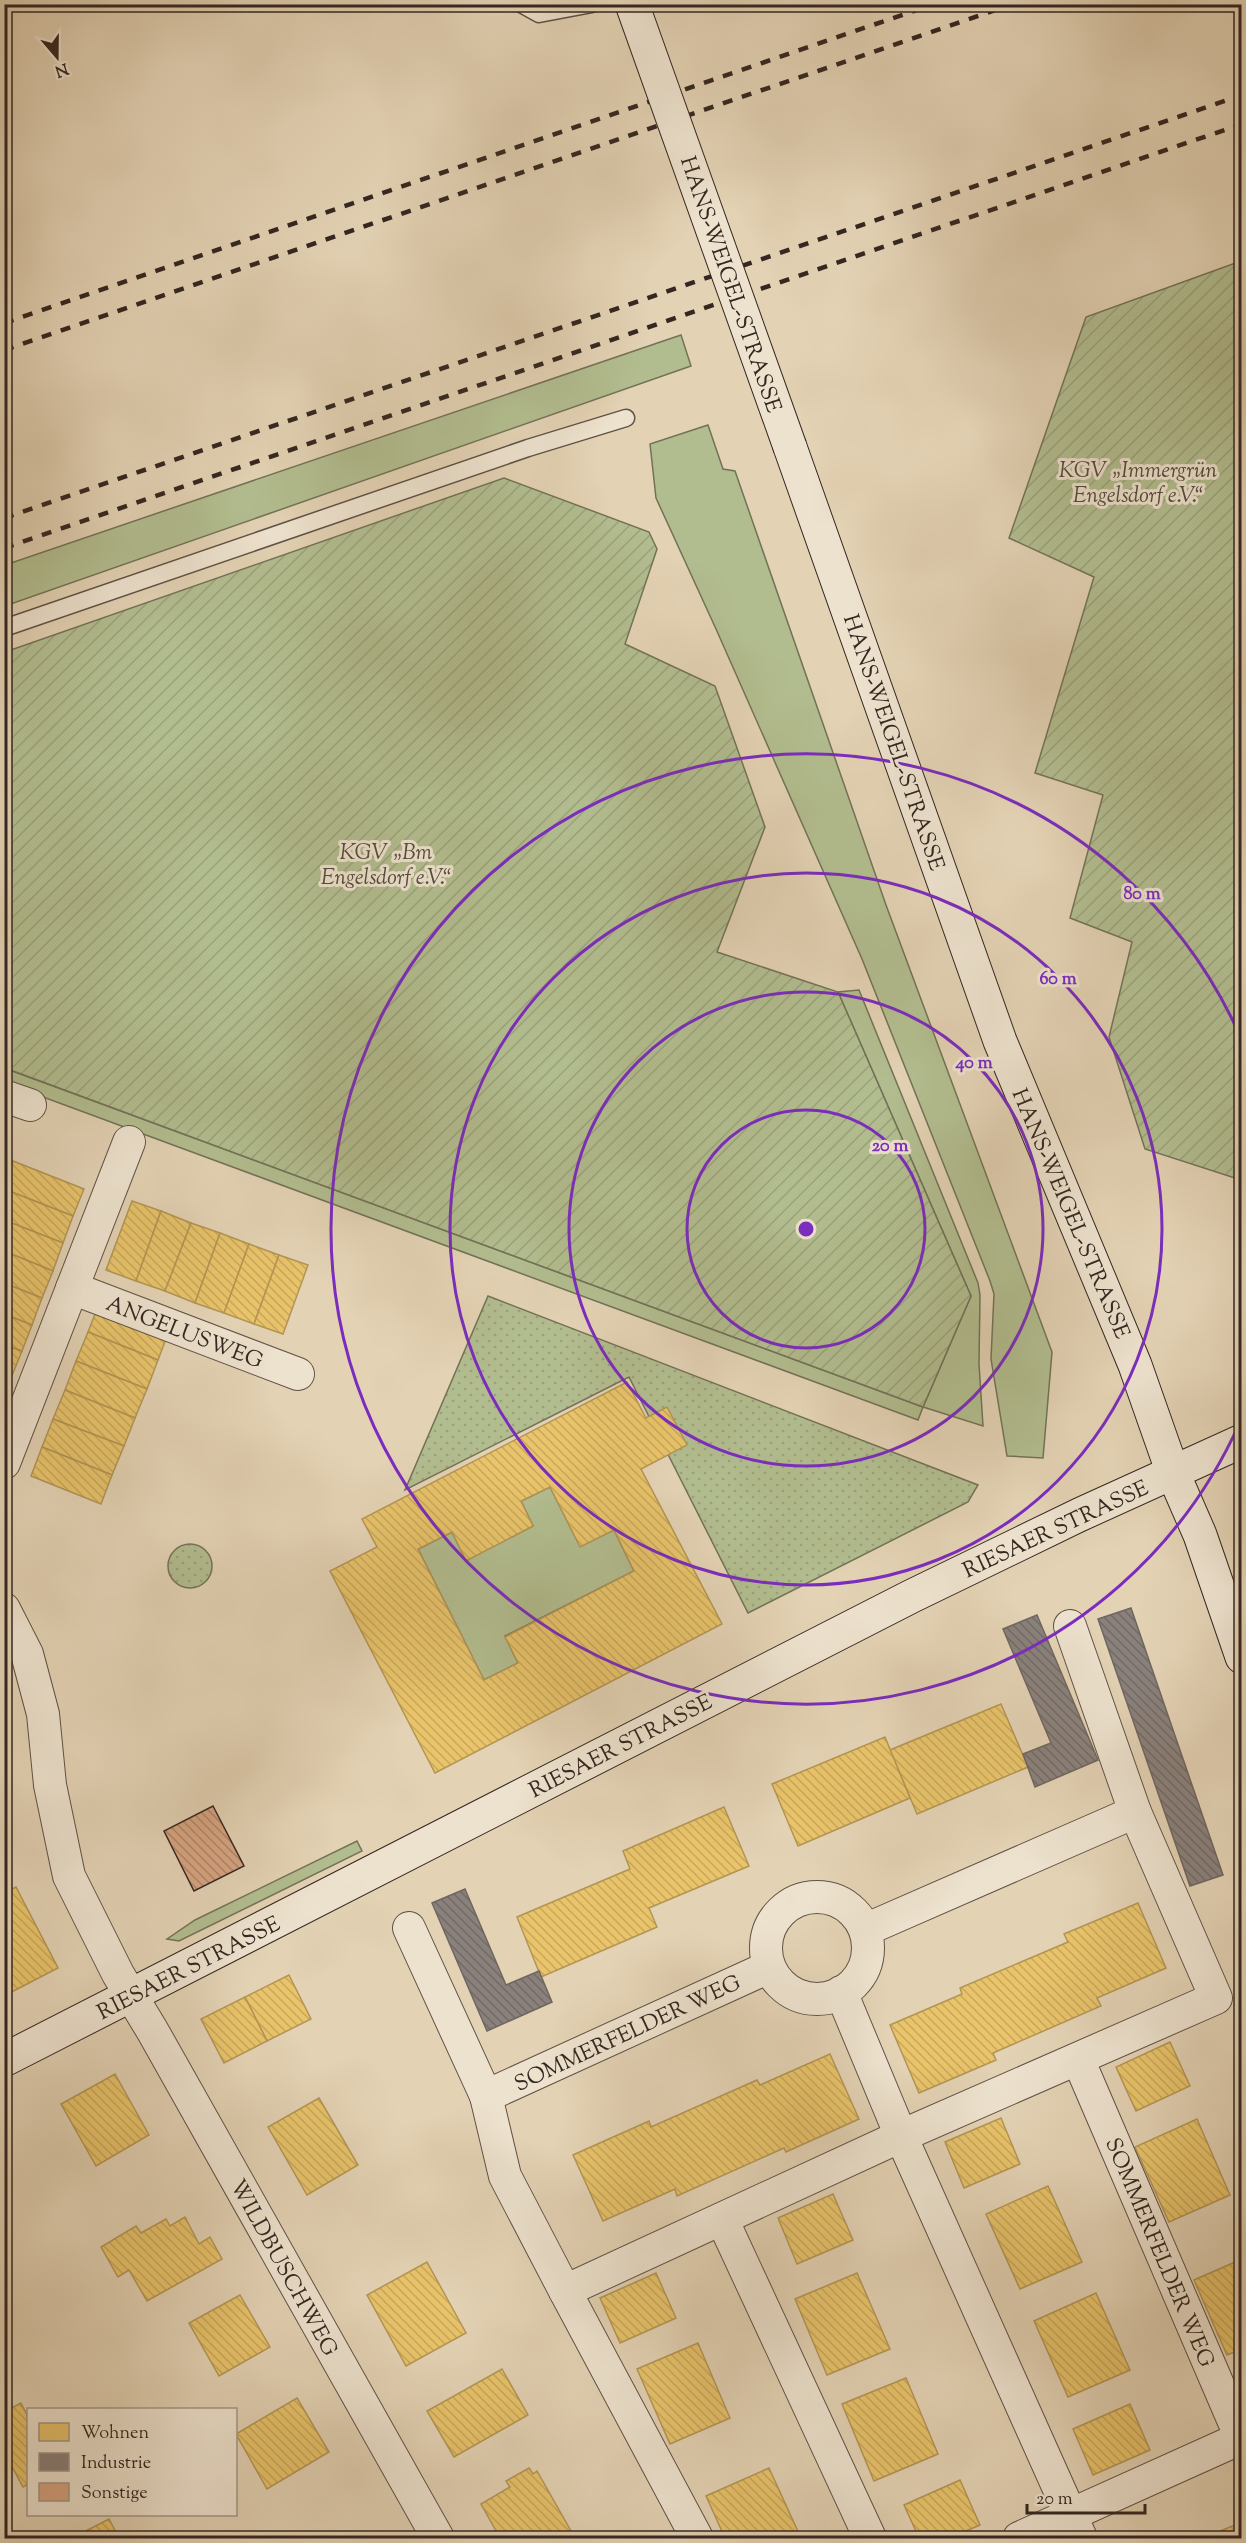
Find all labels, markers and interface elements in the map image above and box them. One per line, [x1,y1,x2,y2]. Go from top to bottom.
north arrow [27,27,87,87]
text: N [51,56,71,82]
street label: HANS-WEIGEL-STRASSE [670,152,788,417]
park label: KGV „Immergrün Engelsdorf e.V.“ [1059,456,1218,513]
street label: HANS-WEIGEL-STRASSE [833,610,951,875]
park label: KGV „Bm Engelsdorf e.V.“ [321,838,451,895]
text: 80 m [1123,882,1161,908]
text: 60 m [1039,967,1077,993]
text: 40 m [954,1051,993,1077]
street label: HANS-WEIGEL-STRASSE [1002,1084,1137,1344]
text: 20 m [872,1134,908,1160]
centre of rings [796,1219,816,1239]
street label: ANGELUSWEG [101,1289,267,1378]
street label: RIESAER STRASSE [958,1474,1154,1588]
street label: RIESAER STRASSE [524,1688,719,1808]
street label: RIESAER STRASSE [92,1910,287,2030]
street label: SOMMERFELDER WEG [510,1968,747,2101]
street label: SOMMERFELDER WEG [1095,2133,1221,2373]
street label: WILDBUSCHWEG [220,2174,344,2363]
legend [27,2408,237,2516]
text: Wohnen [81,2421,149,2447]
text: Industrie [81,2451,151,2477]
scale bar [1027,2477,1146,2515]
text: Sonstige [81,2481,148,2507]
text: 20 m [1036,2487,1073,2513]

